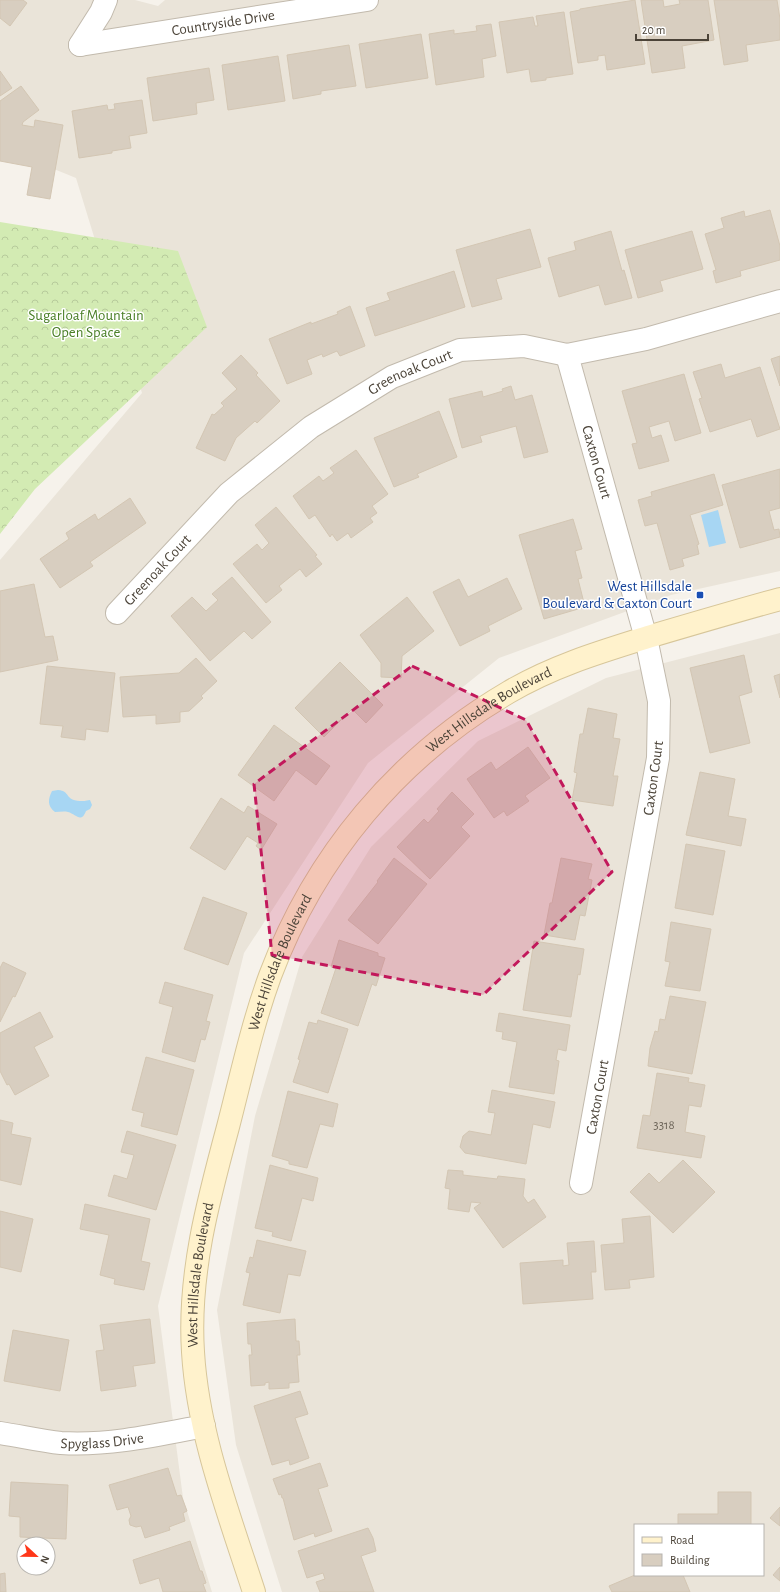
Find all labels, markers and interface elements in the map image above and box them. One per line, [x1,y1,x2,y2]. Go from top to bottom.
street label: Countryside Drive [171,8,276,38]
scale bar [636,16,708,42]
text: 20 m [642,24,665,36]
park label: Sugarloaf Mountain Open Space [28,308,144,340]
street label: Greenoak Court [365,347,454,398]
street label: Caxton Court [579,424,614,501]
street label: Greenoak Court [121,532,194,609]
place label: West Hillsdale Boulevard & Caxton Court [542,579,692,611]
marker: West Hillsdale Boulevard & Caxton Court [695,590,705,600]
street label: West Hillsdale Boulevard [423,664,554,756]
street label: Caxton Court [641,740,666,816]
street label: West Hillsdale Boulevard [246,892,315,1033]
street label: Caxton Court [584,1059,611,1135]
house number: 3318 [653,1119,675,1132]
street label: West Hillsdale Boulevard [185,1201,216,1348]
street label: Spyglass Drive [60,1430,145,1452]
legend [634,1524,764,1576]
text: Road [670,1534,694,1546]
north arrow [16,1536,56,1576]
text: N [38,1554,51,1565]
text: Building [670,1554,710,1566]

